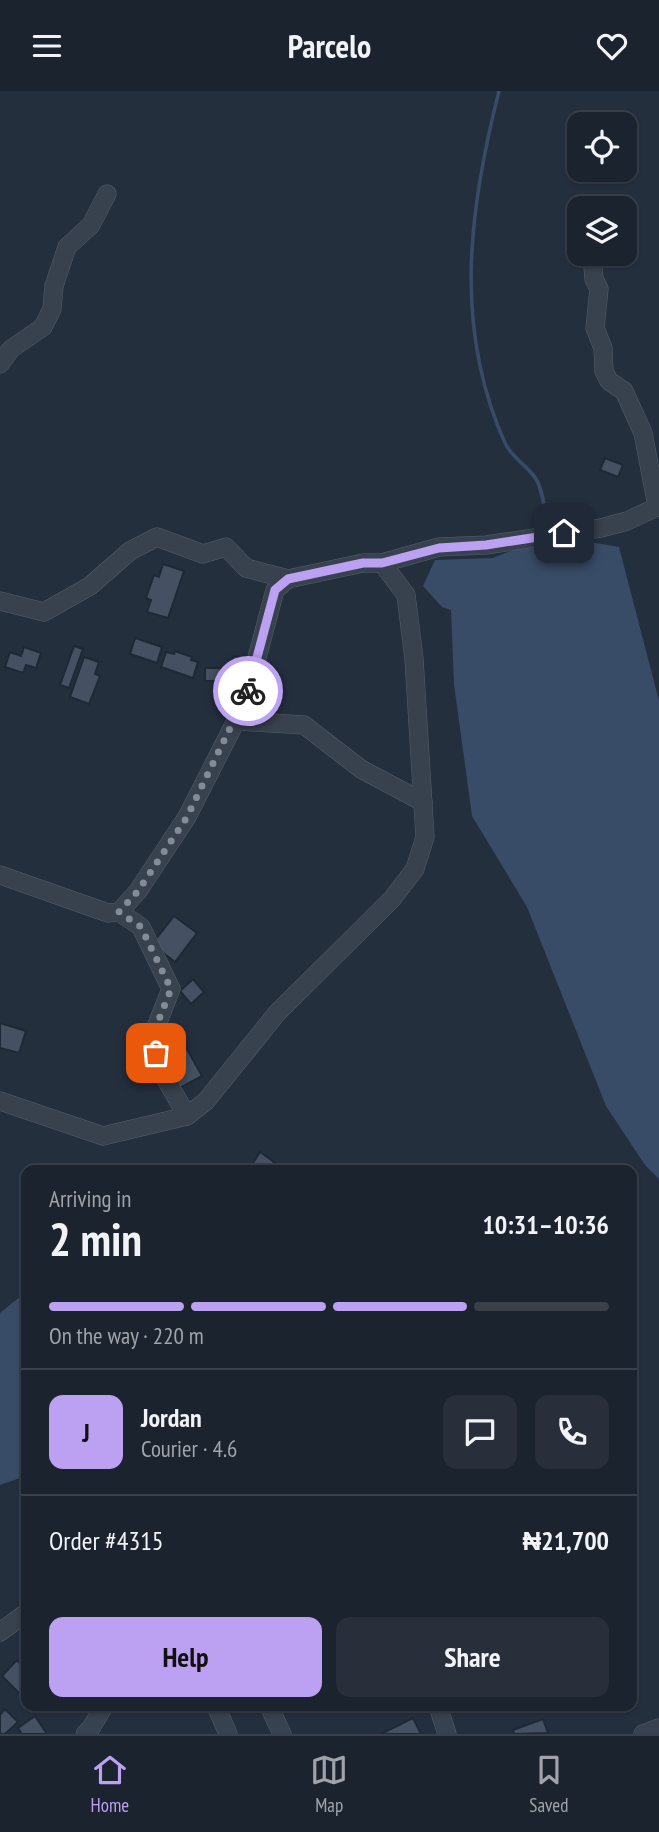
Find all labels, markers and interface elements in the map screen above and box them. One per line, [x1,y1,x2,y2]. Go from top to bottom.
text: Parcelo [288,25,371,67]
icon: menu [28,27,66,65]
icon: heart [593,27,631,65]
map controls [567,112,637,266]
button: locate [567,112,637,182]
button: layers [567,196,637,266]
pin [534,503,594,563]
icon: home [545,514,583,552]
courier [213,656,283,726]
icon: bike [229,672,267,710]
pin [126,1023,186,1083]
icon: bag [137,1034,175,1072]
text: Arriving in [49,1184,131,1213]
text: 10:31–10:36 [482,1208,609,1241]
text: 2 min [49,1209,142,1269]
text: On the way · 220 m [49,1321,204,1350]
button: chat [443,1395,517,1469]
button: phone [535,1395,609,1469]
text: Jordan [141,1401,202,1434]
text: J [82,1416,90,1449]
text: Courier · 4.6 [141,1434,237,1463]
text: Order #4315 [49,1524,164,1557]
text: ₦21,700 [522,1524,609,1557]
button: Help [49,1617,322,1697]
button: Share [336,1617,609,1697]
tab: Home [91,1751,129,1817]
tab: Map [310,1751,348,1817]
tab: Saved [529,1751,568,1817]

